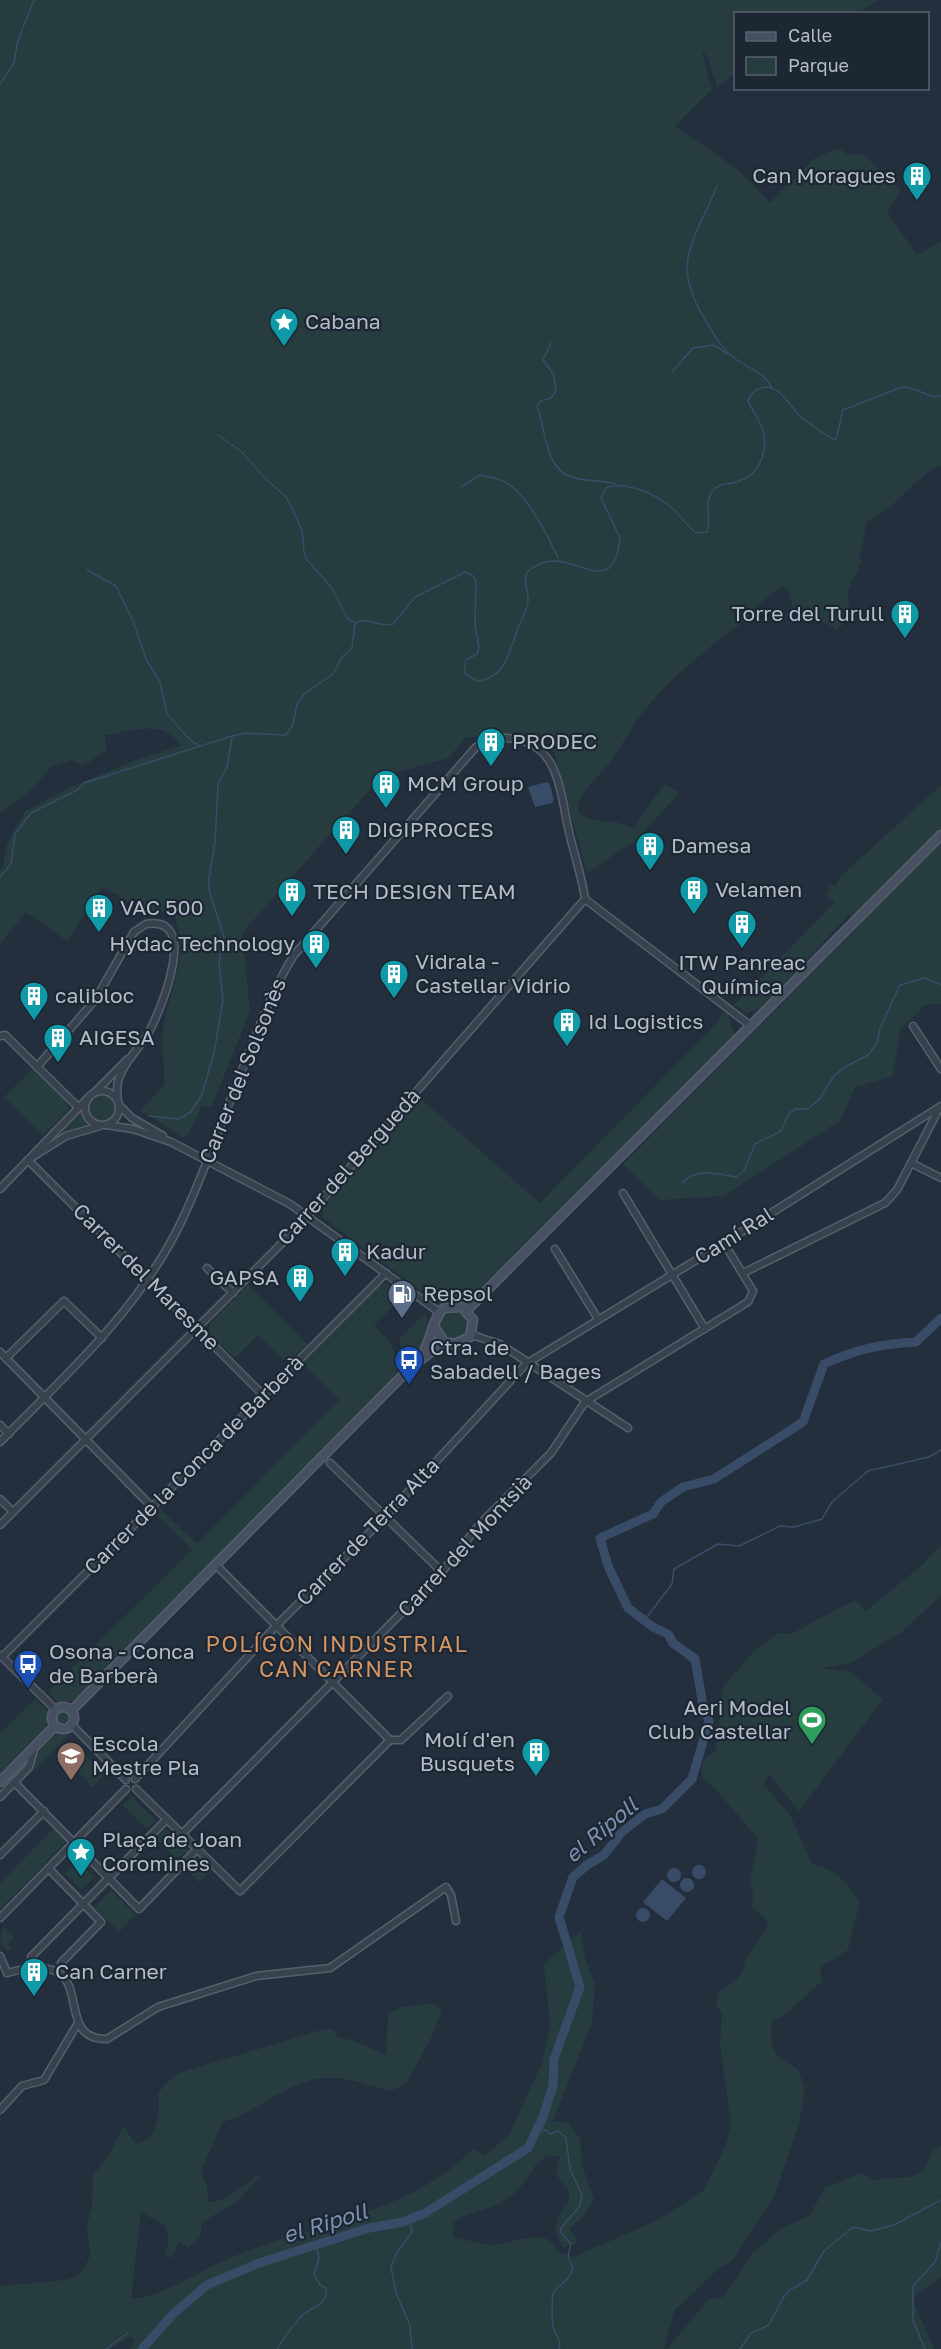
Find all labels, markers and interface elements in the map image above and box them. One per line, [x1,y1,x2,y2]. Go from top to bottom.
legend [734,12,929,90]
text: Calle [788,24,832,46]
text: Parque [788,54,849,76]
building icon: Can Moragues [901,160,933,202]
place label: Can Moragues [752,162,896,188]
place icon: Cabana [268,306,300,348]
place label: Cabana [305,308,381,334]
building icon: Torre del Turull [889,598,921,640]
place label: Torre del Turull [731,600,884,626]
building icon: PRODEC [475,726,507,768]
place label: PRODEC [512,728,597,754]
building icon: MCM Group [370,768,402,810]
place label: MCM Group [407,770,524,796]
building icon: DIGIPROCES [330,814,362,856]
place label: DIGIPROCES [367,816,494,842]
building icon: Damesa [634,830,666,872]
place label: Damesa [671,832,751,858]
building icon: Velamen [678,874,710,916]
building icon: TECH DESIGN TEAM [276,876,308,918]
place label: Velamen [715,876,802,902]
place label: TECH DESIGN TEAM [313,878,516,904]
building icon: VAC 500 [83,892,115,934]
place label: VAC 500 [120,894,204,920]
building icon: ITW Panreac Química [726,908,758,950]
building icon: Hydac Technology [300,928,332,970]
place label: Hydac Technology [109,930,295,956]
place label: Vidrala - Castellar Vidrio [415,948,571,998]
place label: ITW Panreac Química [678,949,806,999]
building icon: Vidrala - Castellar Vidrio [378,958,410,1000]
street label: Carrer del Solsonès [193,974,291,1167]
building icon: calibloc [18,980,50,1022]
place label: calibloc [55,982,134,1008]
building icon: Id Logistics [551,1006,583,1048]
place label: Id Logistics [588,1008,703,1034]
building icon: AIGESA [42,1022,74,1064]
place label: AIGESA [79,1024,155,1050]
street label: Carrer del Berguedà [271,1083,425,1250]
street label: Carrer del Maresme [68,1197,226,1355]
street label: Camí Ral [689,1201,778,1270]
building icon: Kadur [329,1236,361,1278]
place label: Kadur [366,1238,426,1264]
building icon: GAPSA [284,1262,316,1304]
place label: GAPSA [209,1264,279,1290]
fuel station icon: Repsol [386,1278,418,1320]
place label: Repsol [423,1280,493,1306]
place label: Ctra. de Sabadell / Bages [430,1334,601,1384]
bus stop icon: Ctra. de Sabadell / Bages [393,1344,425,1386]
street label: Carrer de la Conca de Barberà [78,1349,309,1580]
street label: Carrer de Terra Alta [290,1452,444,1611]
street label: Carrer del Montsià [392,1469,537,1622]
district label: POLÍGON INDUSTRIAL CAN CARNER [206,1630,468,1682]
place label: Osona - Conca de Barberà [49,1638,195,1688]
bus stop icon: Osona - Conca de Barberà [12,1648,44,1690]
place label: Aeri Model Club Castellar [648,1694,791,1744]
sports icon: Aeri Model Club Castellar [796,1704,828,1746]
place label: Molí d'en Busquets [420,1726,515,1776]
place label: Escola Mestre Pla [92,1730,200,1780]
building icon: Molí d'en Busquets [520,1736,552,1778]
school or university icon: Escola Mestre Pla [55,1740,87,1782]
water label: el Ripoll [559,1791,643,1868]
place label: Plaça de Joan Coromines [102,1826,242,1876]
place icon: Plaça de Joan Coromines [65,1836,97,1878]
building icon: Can Carner [18,1956,50,1998]
place label: Can Carner [55,1958,167,1984]
water label: el Ripoll [279,2197,371,2248]

